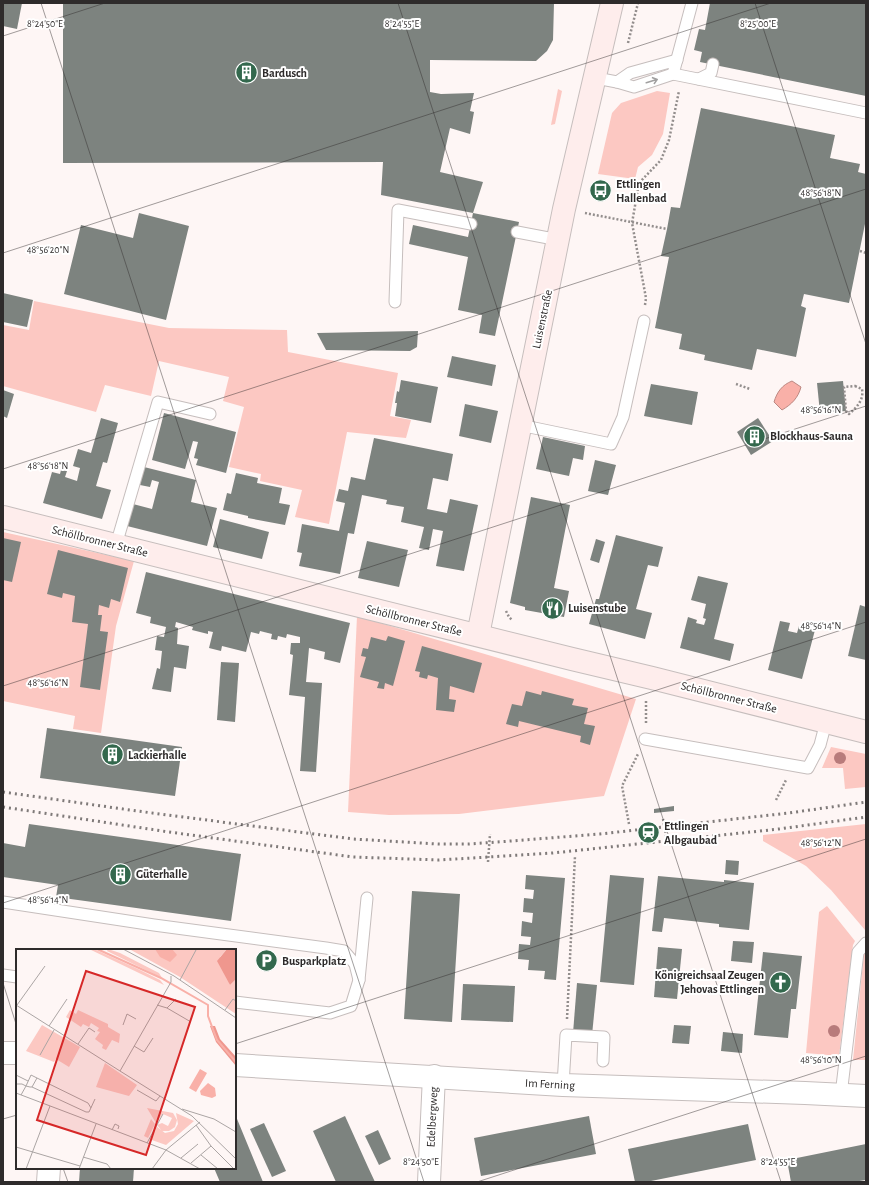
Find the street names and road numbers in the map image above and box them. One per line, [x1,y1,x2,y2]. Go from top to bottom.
street label: Luisenstraße [530,288,554,350]
street label: Schöllbronner Straße [51,523,149,559]
street label: Schöllbronner Straße [365,602,463,638]
street label: Schöllbronner Straße [680,679,778,715]
street label: Im Ferning [525,1077,575,1091]
street label: Edelbergweg [424,1086,440,1148]

